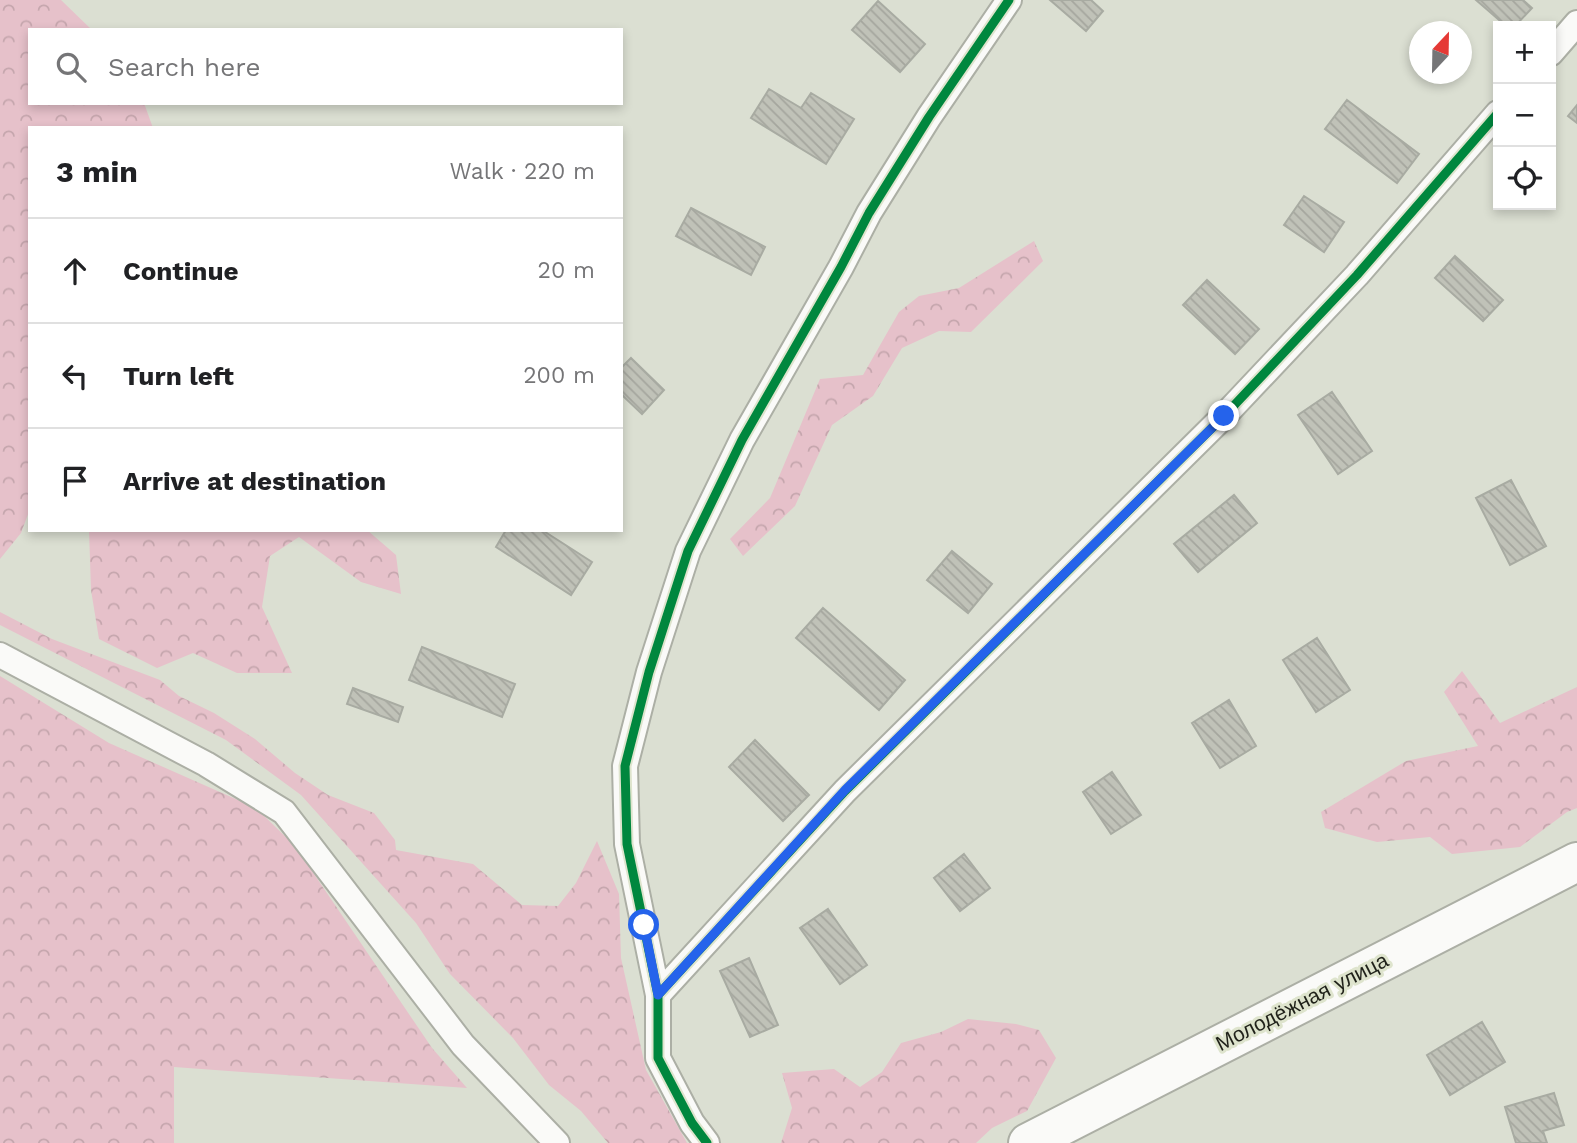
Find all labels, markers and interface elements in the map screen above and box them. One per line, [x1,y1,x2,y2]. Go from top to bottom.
north arrow [1409,21,1472,84]
map controls [1493,21,1556,210]
button: + [1493,21,1556,84]
search box [28,28,623,105]
icon: search [52,48,90,86]
text: Search here [108,52,260,82]
button: − [1493,84,1556,147]
button: locate [1493,147,1556,210]
text: 3 min [56,154,138,189]
text: Walk · 220 m [449,158,595,185]
icon: ahead [56,252,94,290]
text: Continue [123,256,239,286]
text: 20 m [538,257,595,284]
icon: left [56,357,94,395]
text: Turn left [123,361,234,391]
text: 200 m [523,362,595,389]
route end [1208,400,1239,431]
icon: arrive [56,462,94,500]
text: Arrive at destination [123,466,386,496]
route start [628,909,659,940]
street label: Молодёжная улица [1211,947,1392,1056]

